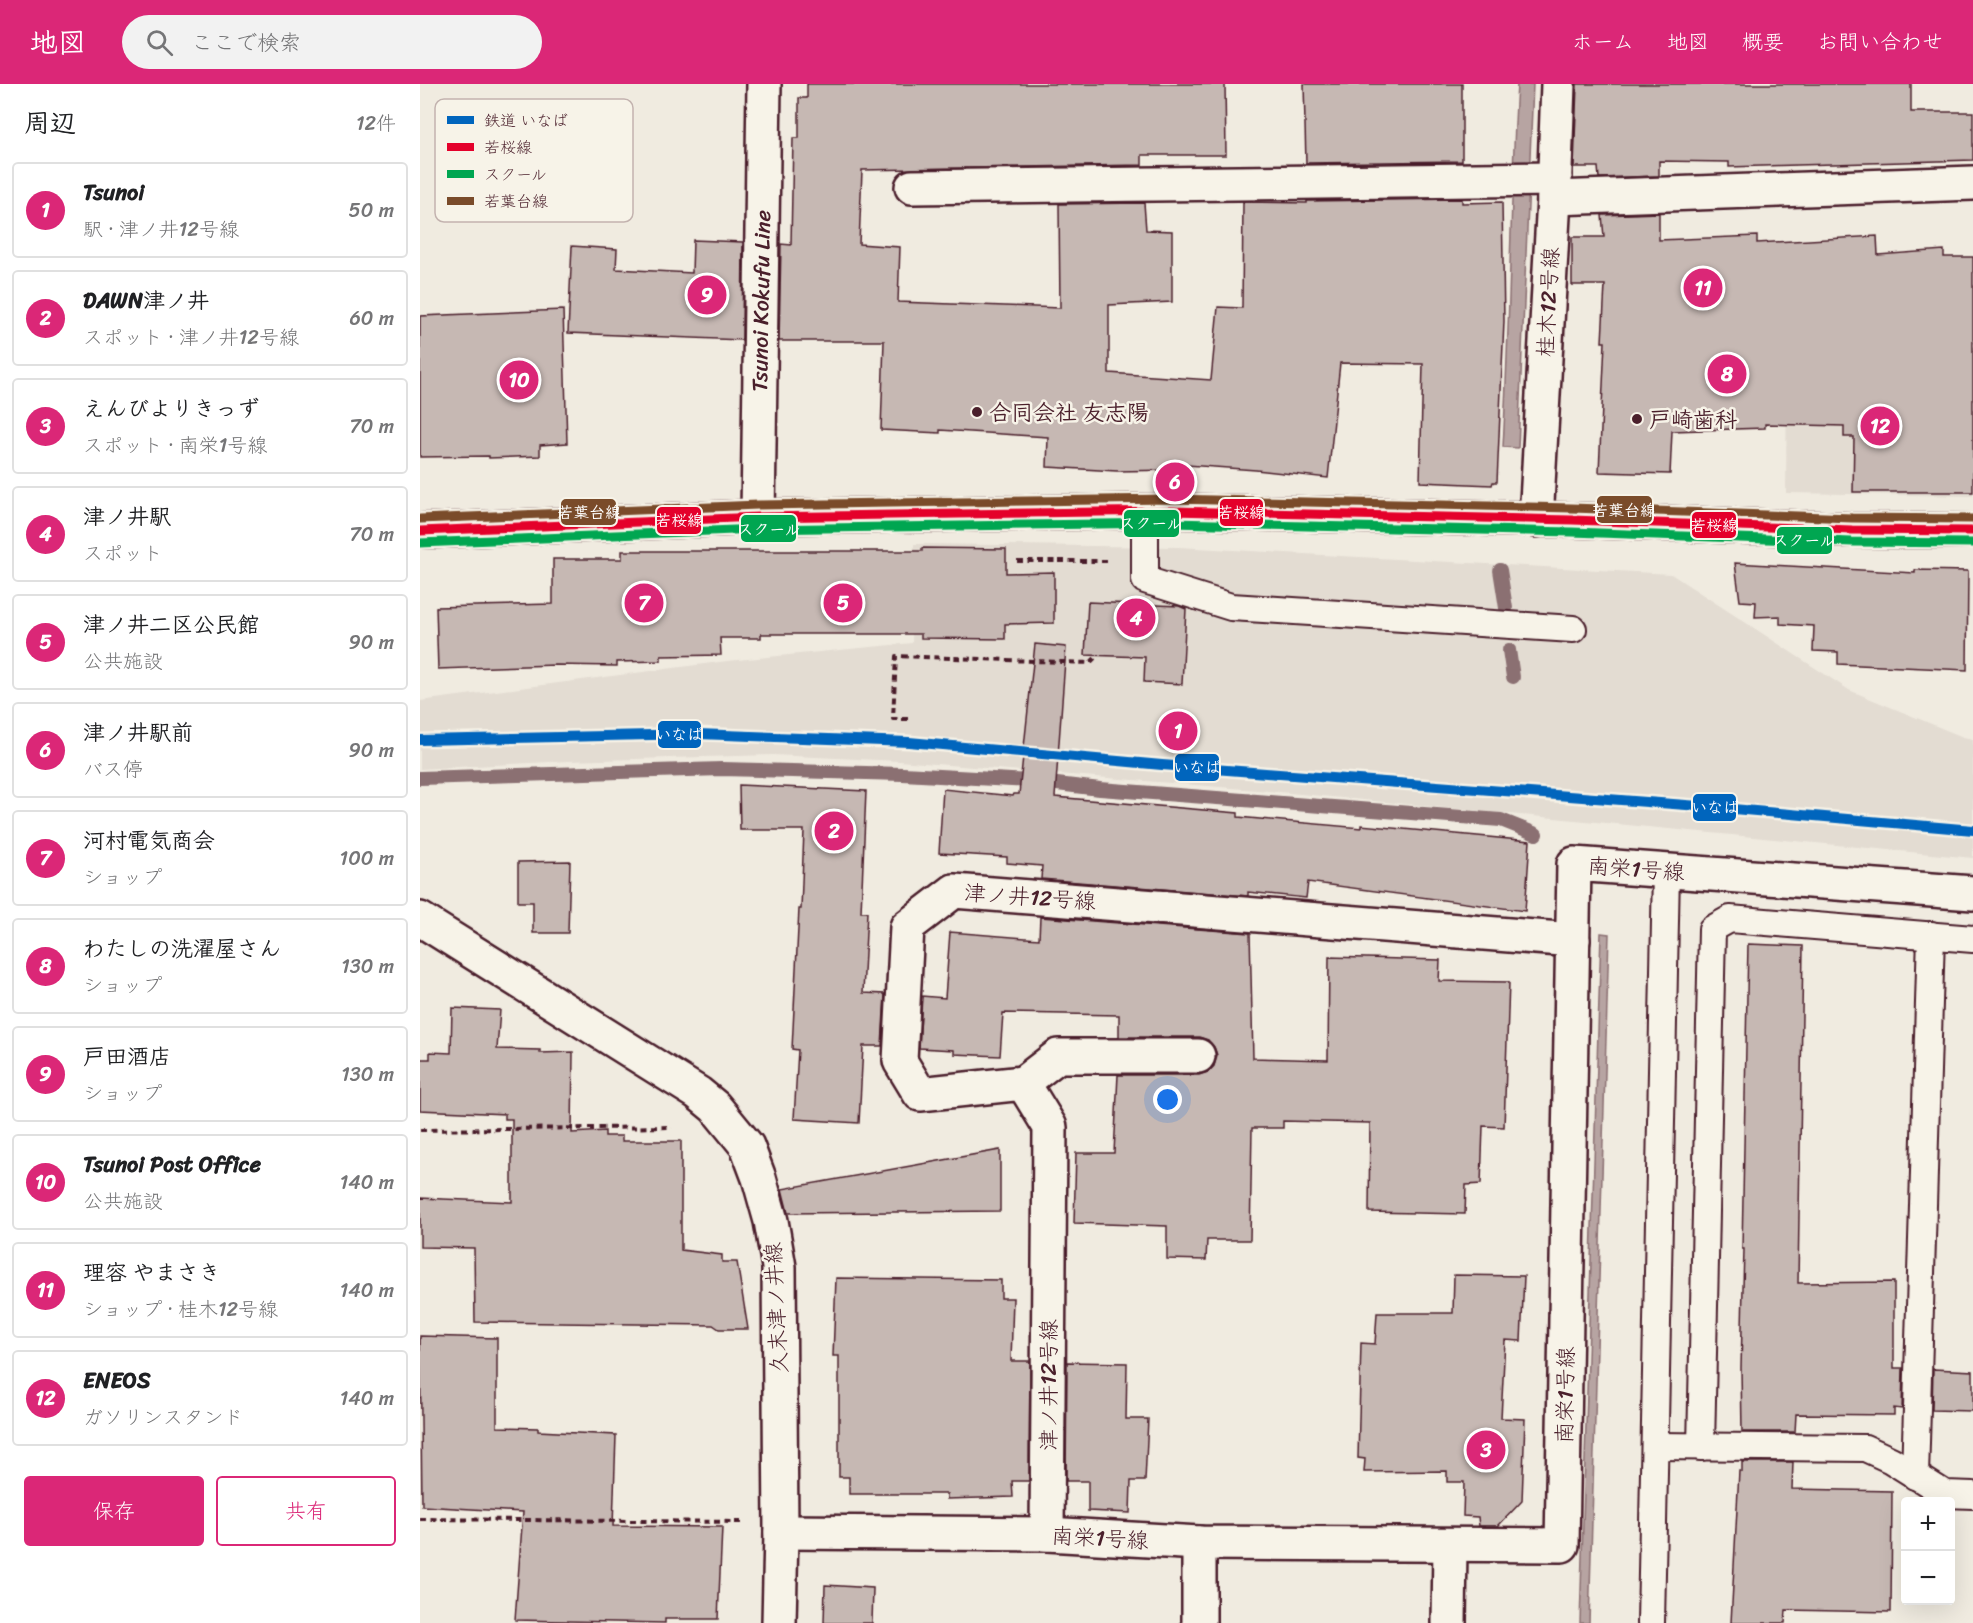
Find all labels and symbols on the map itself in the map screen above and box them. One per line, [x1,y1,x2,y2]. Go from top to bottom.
legend [435,99,633,222]
text: 鉄道 いなば [484,106,568,135]
text: 若桜線 [484,133,532,162]
text: スクール [484,160,547,189]
text: 若葉台線 [484,187,548,216]
street label: Tsunoi Kokufu Line [740,210,782,392]
street label: 桂木12号線 [1526,246,1570,358]
pin: 11 [1684,266,1722,310]
pin: 9 [688,272,726,318]
pin: 8 [1708,352,1746,396]
pin: 10 [500,358,538,402]
place label: 合同会社 友志陽 [989,393,1149,432]
place label: 戸崎歯科 [1649,400,1737,439]
pin: 12 [1860,404,1900,448]
marker: 合同会社 友志陽 [970,405,984,419]
marker: 戸崎歯科 [1630,412,1644,426]
pin: 6 [1156,460,1194,504]
line badge: 若葉台線 [1596,495,1653,524]
text: 若葉台線 [1592,496,1656,525]
text: 若葉台線 [557,498,621,527]
line badge: 若葉台線 [560,498,617,526]
text: 若桜線 [1217,498,1265,527]
line badge: 若桜線 [1219,498,1264,527]
text: 若桜線 [655,506,703,535]
line badge: 若桜線 [656,506,702,535]
text: スクール [1119,509,1183,538]
line badge: スクール [1123,509,1180,538]
text: 若桜線 [1690,511,1738,540]
line badge: 若桜線 [1691,511,1737,539]
line badge: スクール [740,514,797,543]
text: スクール [737,515,801,544]
text: スクール [1772,526,1836,555]
line badge: スクール [1776,526,1833,555]
pin: 7 [624,580,664,626]
pin: 5 [824,580,862,626]
pin: 4 [1116,596,1156,640]
pin: 1 [1158,708,1197,754]
text: いなば [655,720,703,749]
line badge: いなば [657,720,702,749]
text: いなば [1173,753,1221,782]
line badge: いなば [1174,753,1220,782]
text: いなば [1691,793,1739,822]
line badge: いなば [1692,793,1737,822]
pin: 2 [814,808,854,854]
street label: 南栄1号線 [1586,846,1686,892]
street label: 津ノ井12号線 [963,873,1097,921]
your location [1153,1085,1182,1114]
street label: 久末津ノ井線 [753,1241,799,1375]
street label: 津ノ井12号線 [1029,1319,1068,1451]
street label: 南栄1号線 [1545,1346,1585,1444]
pin: 3 [1466,1428,1506,1472]
street label: 南栄1号線 [1050,1516,1150,1560]

